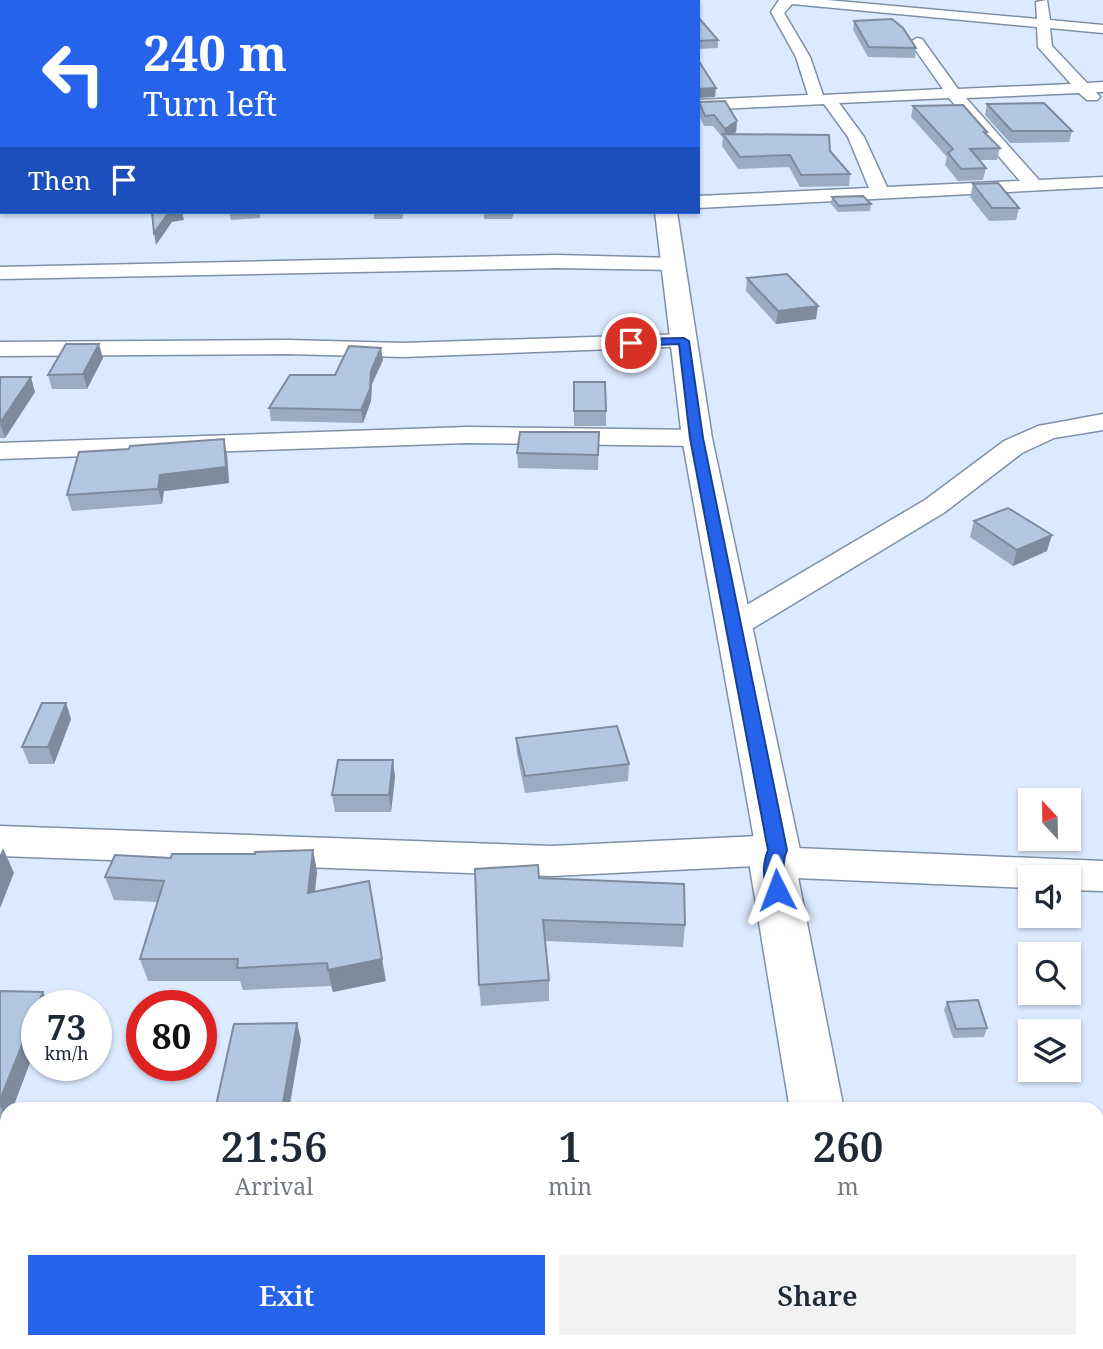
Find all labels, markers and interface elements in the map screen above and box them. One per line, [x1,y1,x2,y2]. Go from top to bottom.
text: 240 m [143,19,287,85]
icon: left [28,28,119,119]
text: Turn left [143,82,277,125]
icon: arrive [105,161,143,199]
text: Then [28,162,91,198]
pin [601,313,661,373]
icon: arrive [612,324,650,362]
north arrow [1018,788,1082,850]
map controls [1018,788,1081,1082]
position arrow [740,853,814,927]
button: sound [1018,865,1081,928]
button: search [1018,942,1081,1005]
speed limit sign: 80 [126,990,217,1081]
text: 73 [47,1003,86,1050]
button: layers [1018,1019,1081,1082]
text: km/h [44,1041,89,1065]
text: 21:56 [221,1117,328,1174]
text: 1 [558,1117,582,1174]
text: 260 [813,1117,883,1174]
text: Arrival [235,1170,313,1202]
text: min [548,1170,592,1202]
text: m [837,1170,859,1202]
button: Exit [28,1255,545,1335]
button: Share [559,1255,1076,1335]

